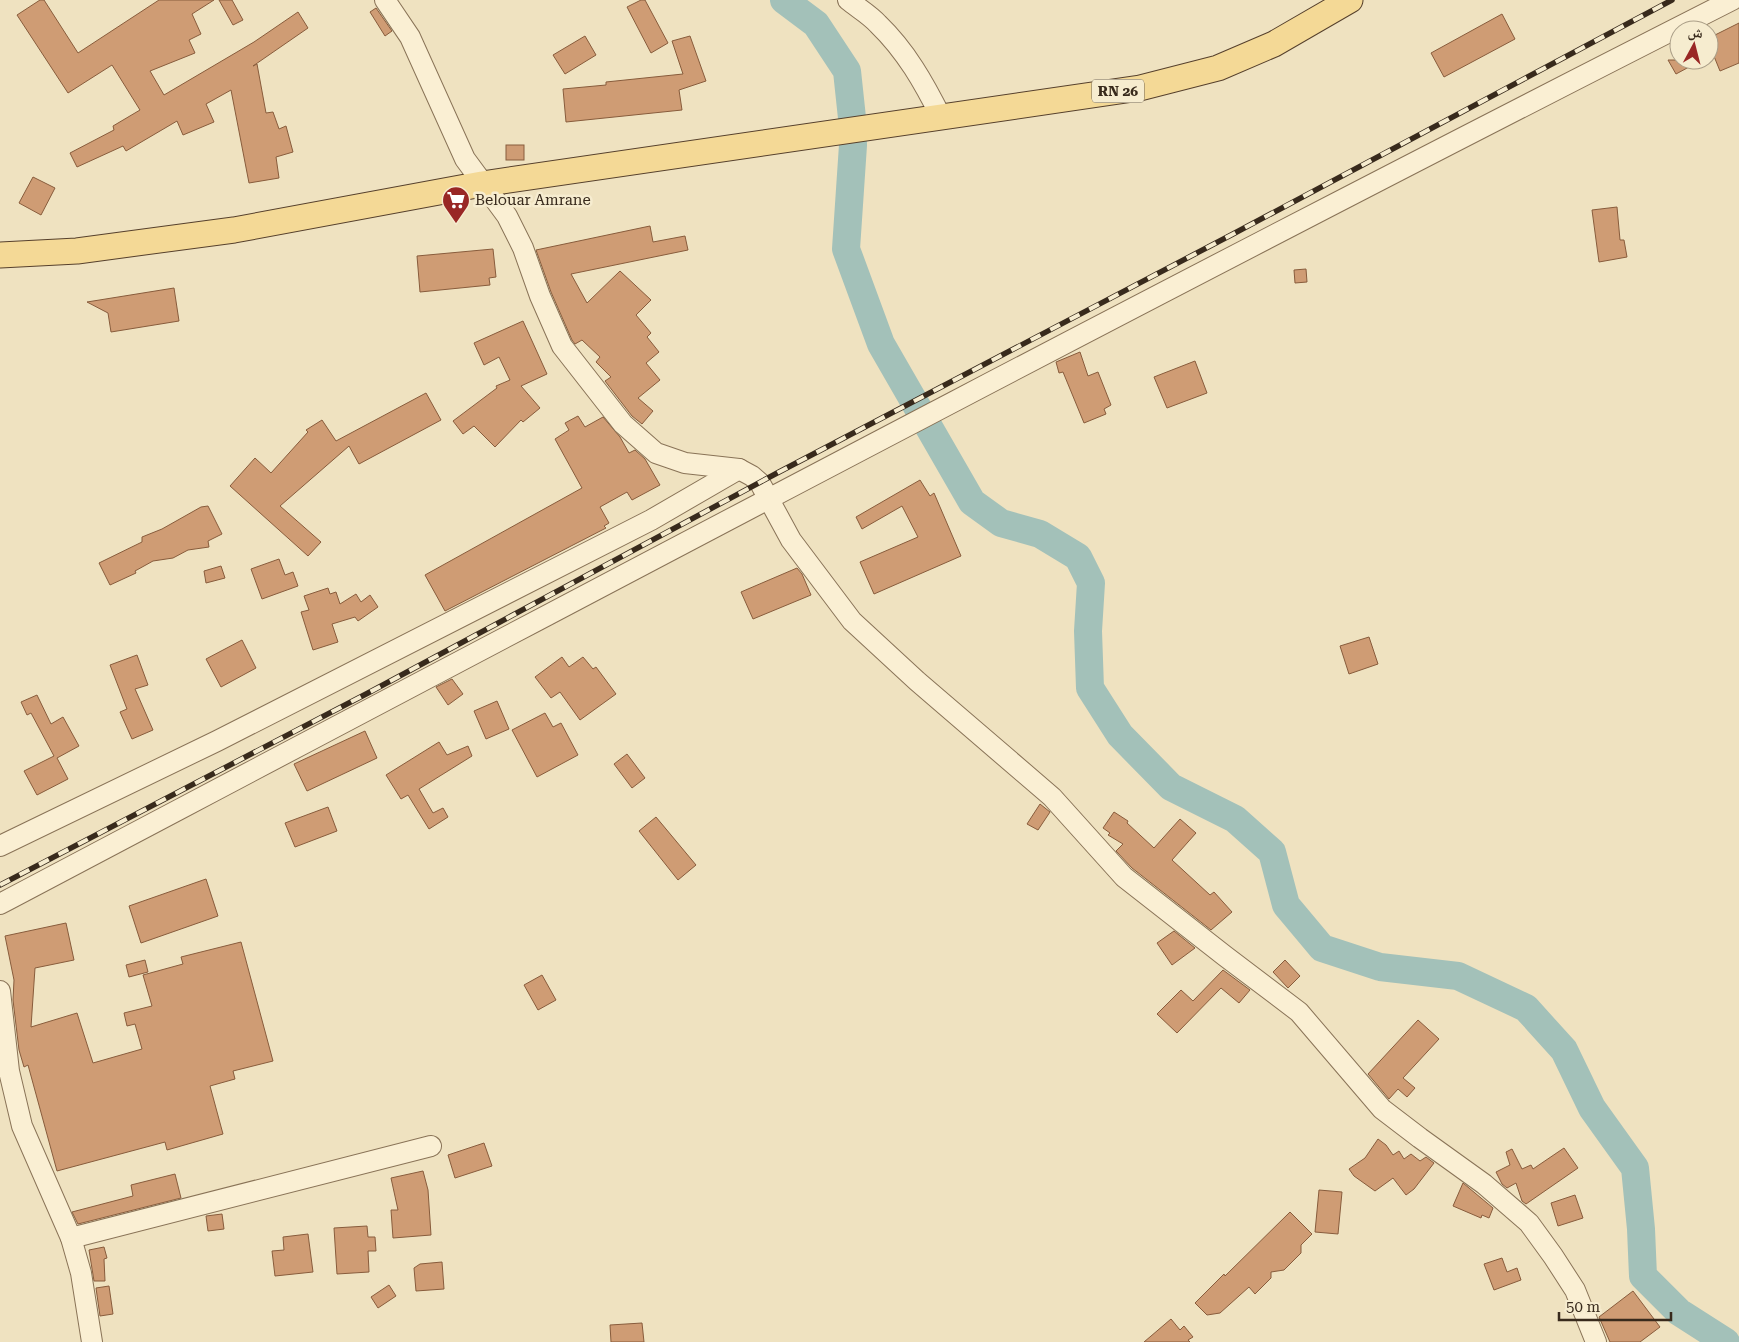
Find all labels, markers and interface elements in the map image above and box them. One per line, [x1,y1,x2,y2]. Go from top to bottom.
north arrow [1669,20,1719,70]
text: ش [1687,23,1704,42]
road number: RN 26 [1092,80,1144,102]
supermarket icon: Belouar Amrane [441,185,471,224]
place label: Belouar Amrane [475,191,591,209]
scale bar [1559,1290,1672,1322]
text: 50 m [1566,1298,1601,1316]

